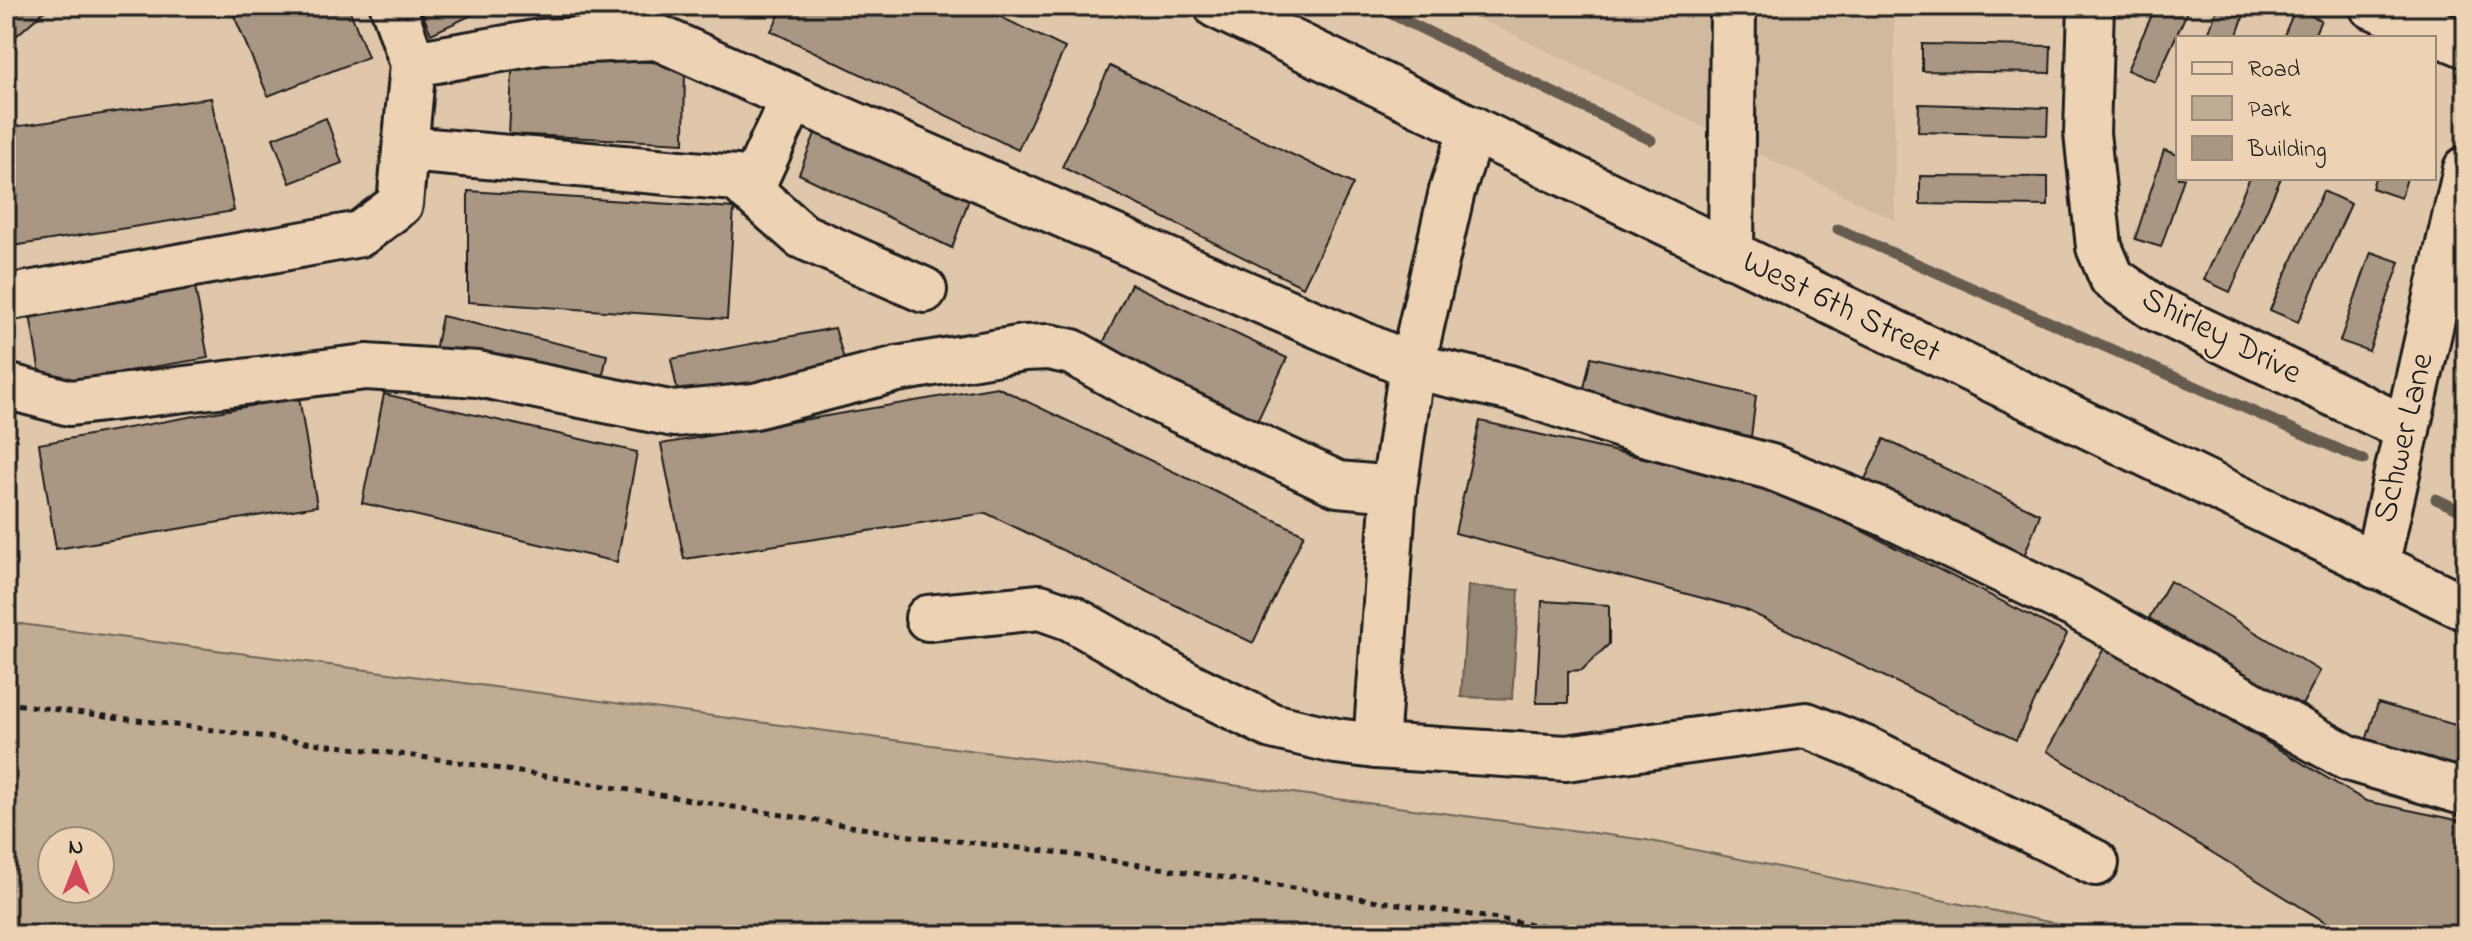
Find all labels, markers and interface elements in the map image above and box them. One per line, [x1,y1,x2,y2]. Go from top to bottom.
legend [2176,36,2436,180]
text: Road [2248,53,2301,88]
text: Park [2248,93,2292,128]
text: Building [2247,133,2327,168]
street label: West 6th Street [1733,238,1949,378]
street label: Shirley Drive [2132,275,2311,399]
street label: Schwer Lane [2361,348,2449,528]
north arrow [36,825,116,905]
text: N [69,832,83,864]

